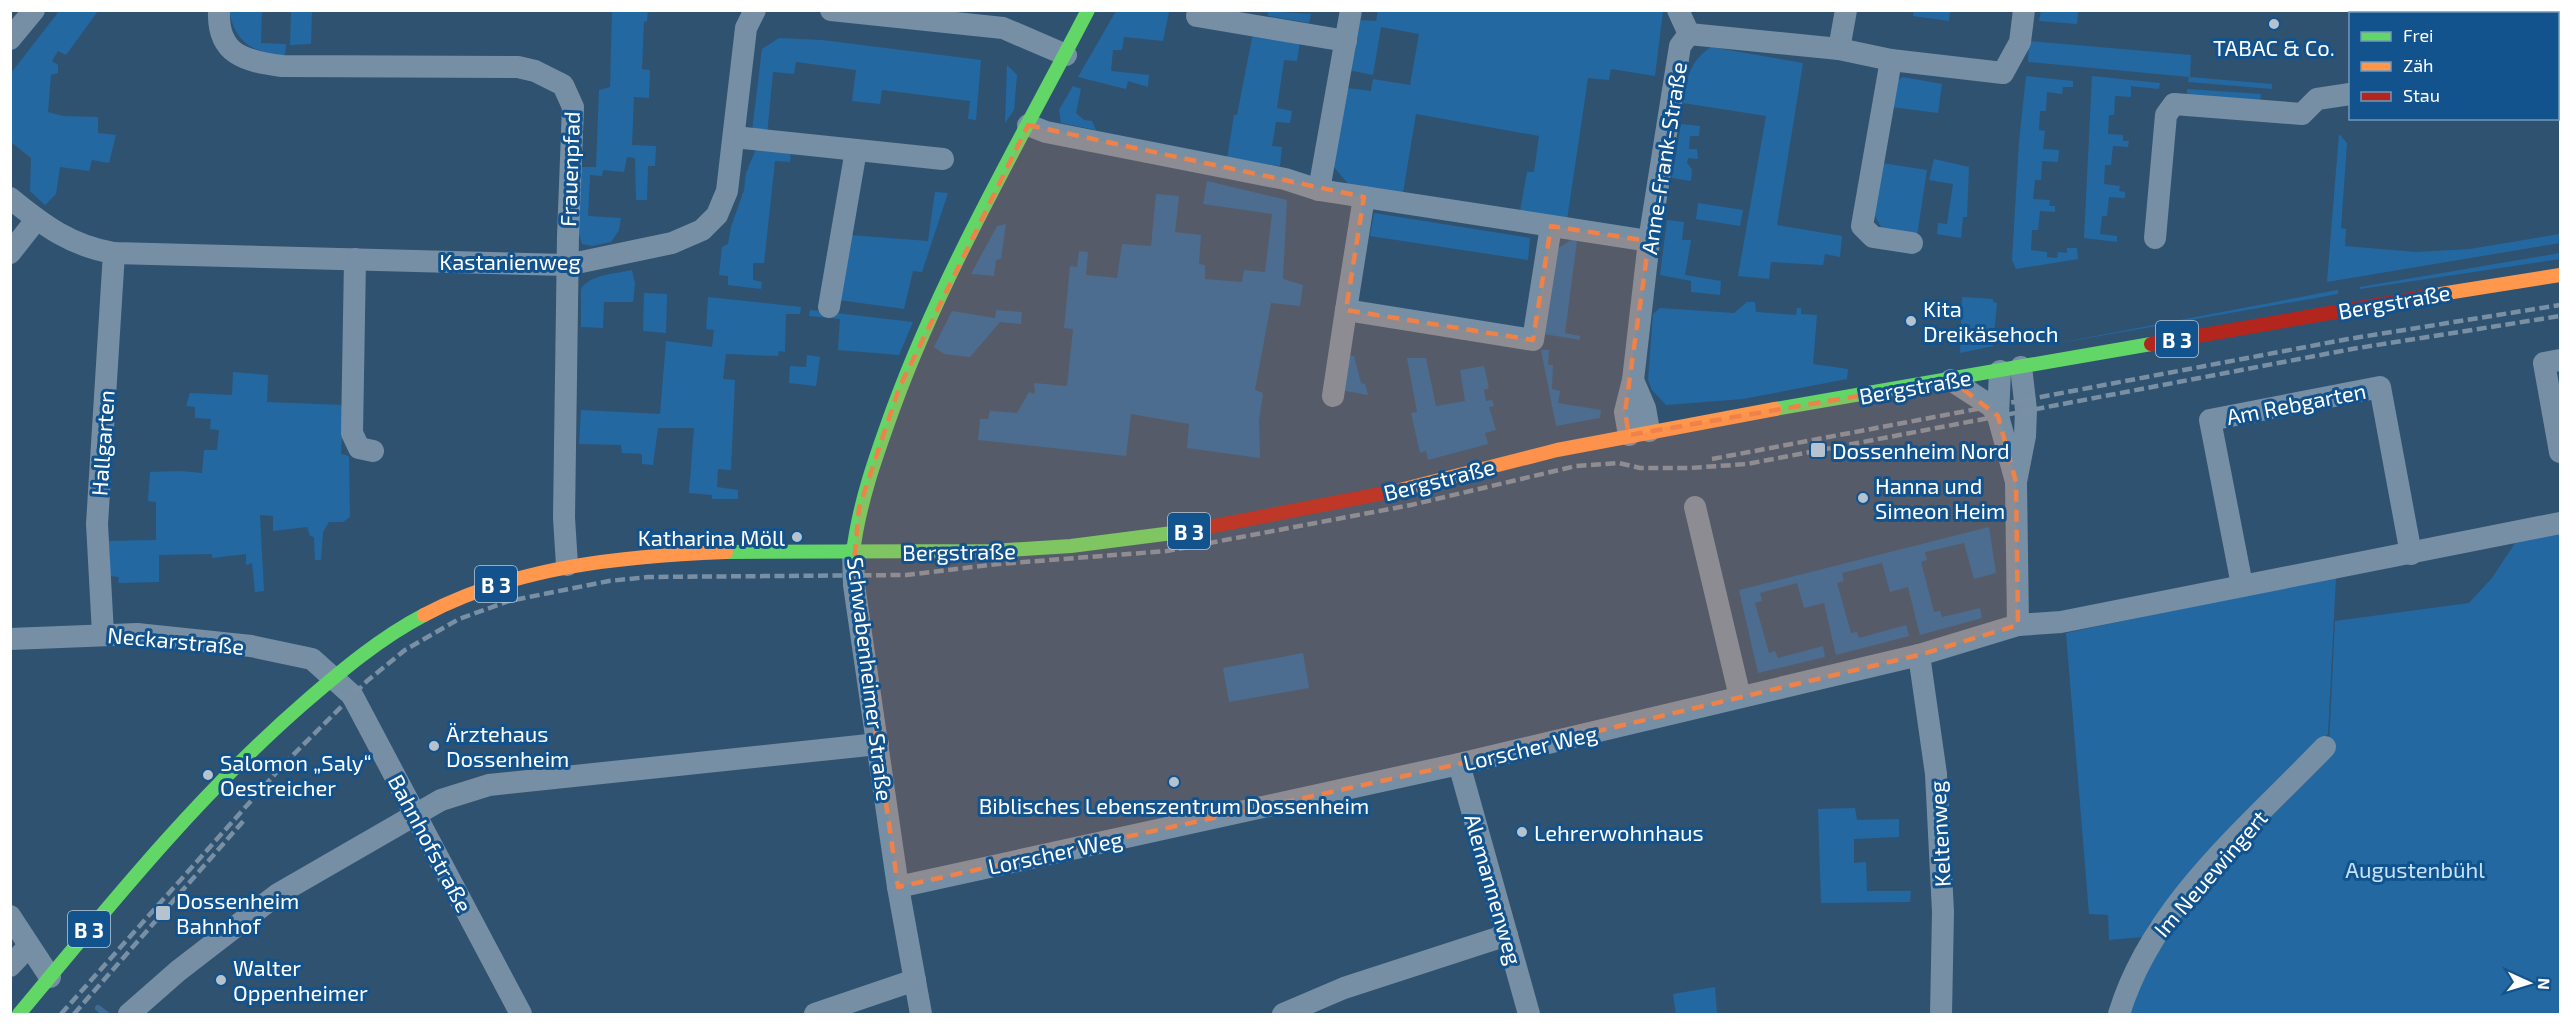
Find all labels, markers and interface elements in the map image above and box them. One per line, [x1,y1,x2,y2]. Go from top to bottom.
legend [2349,12,2559,120]
marker: TABAC & Co. [2267,17,2281,31]
text: Frei [2403,24,2434,46]
place label: TABAC & Co. [2213,34,2335,60]
text: Zäh [2403,54,2434,76]
street label: Anne-Frank-Straße [1635,60,1691,256]
text: Stau [2403,84,2440,106]
street label: Frauenpfad [554,111,584,227]
street label: Kastanienweg [439,248,581,274]
street label: Bergstraße [2336,278,2452,324]
place label: Kita Dreikäsehoch [1923,295,2059,346]
marker: Kita Dreikäsehoch [1904,314,1918,328]
road number: B 3 [2156,321,2198,357]
street label: Bergstraße [1857,363,1973,409]
street label: Am Rebgarten [2224,377,2368,429]
street label: Hallgarten [85,389,119,497]
place label: Dossenheim Nord [1832,437,2010,463]
marker: Dossenheim Nord [1809,441,1827,459]
street label: Bergstraße [1381,453,1497,505]
place label: Hanna und Simeon Heim [1875,472,2005,523]
marker: Hanna und Simeon Heim [1856,491,1870,505]
road number: B 3 [1168,513,1210,549]
place label: Katharina Möll [638,524,785,550]
marker: Katharina Möll [790,530,804,544]
street label: Bergstraße [902,537,1016,565]
street label: Schwabenheimer Straße [843,555,899,803]
road number: B 3 [475,566,517,602]
street label: Neckarstraße [106,621,246,659]
street label: Lorscher Weg [1460,719,1600,775]
place label: Ärztehaus Dossenheim [446,720,569,771]
marker: Ärztehaus Dossenheim [427,739,441,753]
place label: Salomon „Saly“ Oestreicher [220,749,372,800]
marker: Salomon „Saly“ Oestreicher [201,768,215,782]
street label: Bahnhofstraße [384,770,478,916]
marker: Biblisches Lebenszentrum Dossenheim [1167,775,1181,789]
street label: Keltenweg [1923,780,1955,888]
place label: Biblisches Lebenszentrum Dossenheim [979,792,1369,818]
street label: Im Neuewingert [2148,804,2272,942]
street label: Alemannenweg [1460,811,1528,967]
place label: Lehrerwohnhaus [1534,819,1704,845]
street label: Lorscher Weg [985,825,1125,879]
marker: Lehrerwohnhaus [1515,825,1529,839]
park label: Augustenbühl [2345,856,2485,882]
place label: Dossenheim Bahnhof [176,887,299,938]
marker: Dossenheim Bahnhof [154,904,172,922]
road number: B 3 [68,911,110,947]
north arrow [2499,953,2559,1013]
place label: Walter Oppenheimer [233,954,368,1005]
marker: Walter Oppenheimer [214,973,228,987]
text: N [2535,978,2554,991]

